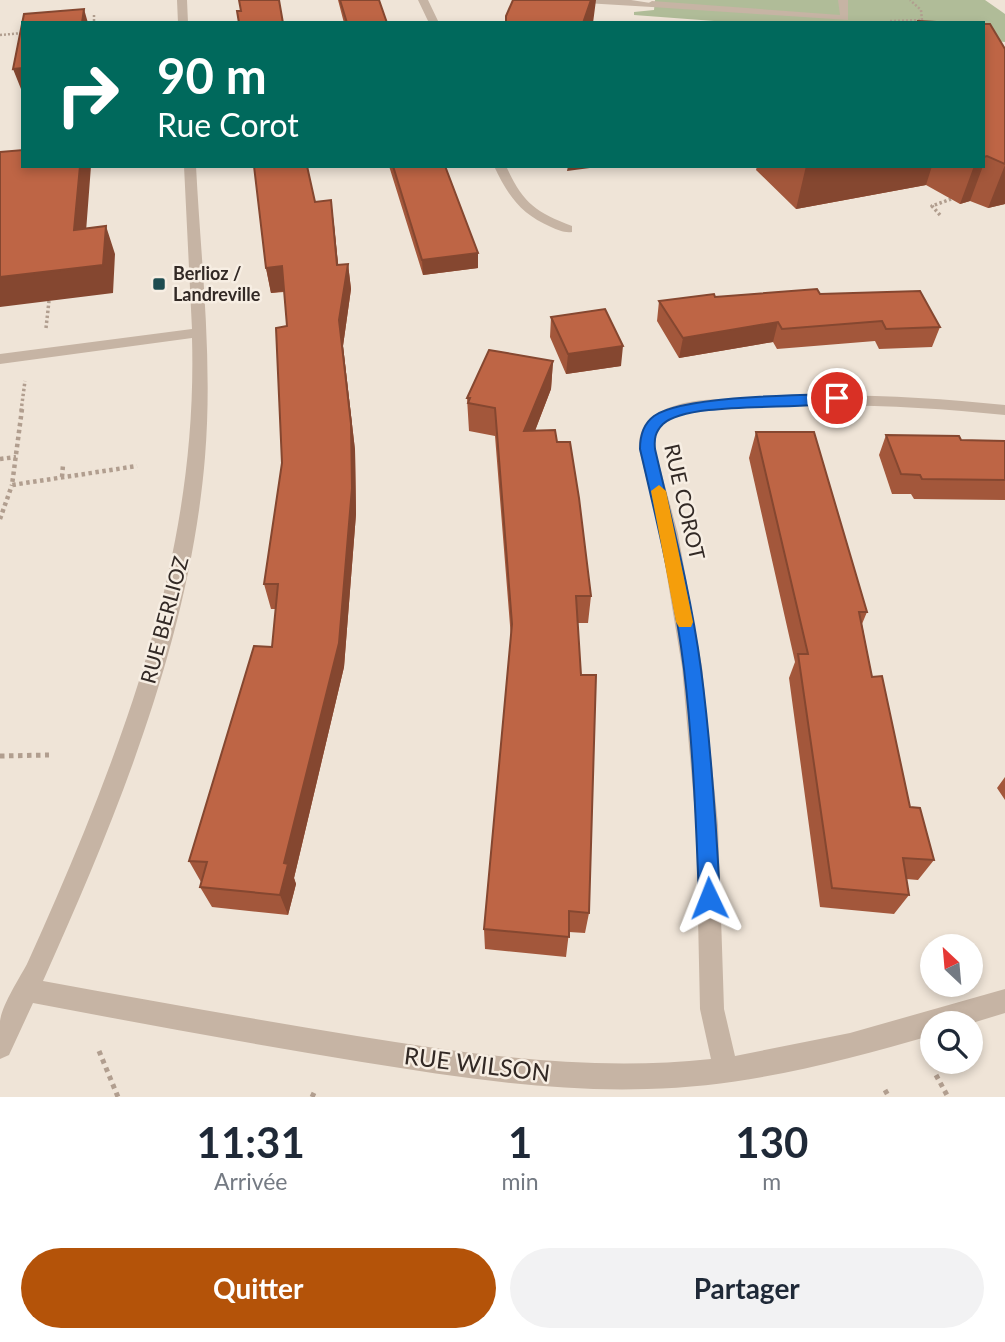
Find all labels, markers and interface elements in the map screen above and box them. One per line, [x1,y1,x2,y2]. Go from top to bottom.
text: 90 m [157,46,267,104]
icon: right [42,49,133,140]
text: Rue Corot [157,105,299,144]
place label: Berlioz / Landreville [173,262,261,305]
marker: Berlioz / Landreville [151,276,167,292]
pin [807,368,867,428]
icon: arrive [818,379,856,417]
street label: RUE COROT [660,441,711,563]
street label: RUE BERLIOZ [135,553,193,686]
position arrow [672,861,746,935]
north arrow [920,934,984,998]
map controls [920,934,983,1074]
button: search [920,1011,983,1074]
street label: RUE WILSON [403,1040,552,1087]
text: 11:31 [197,1117,305,1167]
text: 1 [508,1117,532,1167]
text: 130 [735,1117,808,1167]
text: Arrivée [214,1167,288,1195]
text: min [501,1167,539,1195]
text: m [762,1167,781,1195]
button: Quitter [21,1248,496,1328]
button: Partager [510,1248,984,1328]

